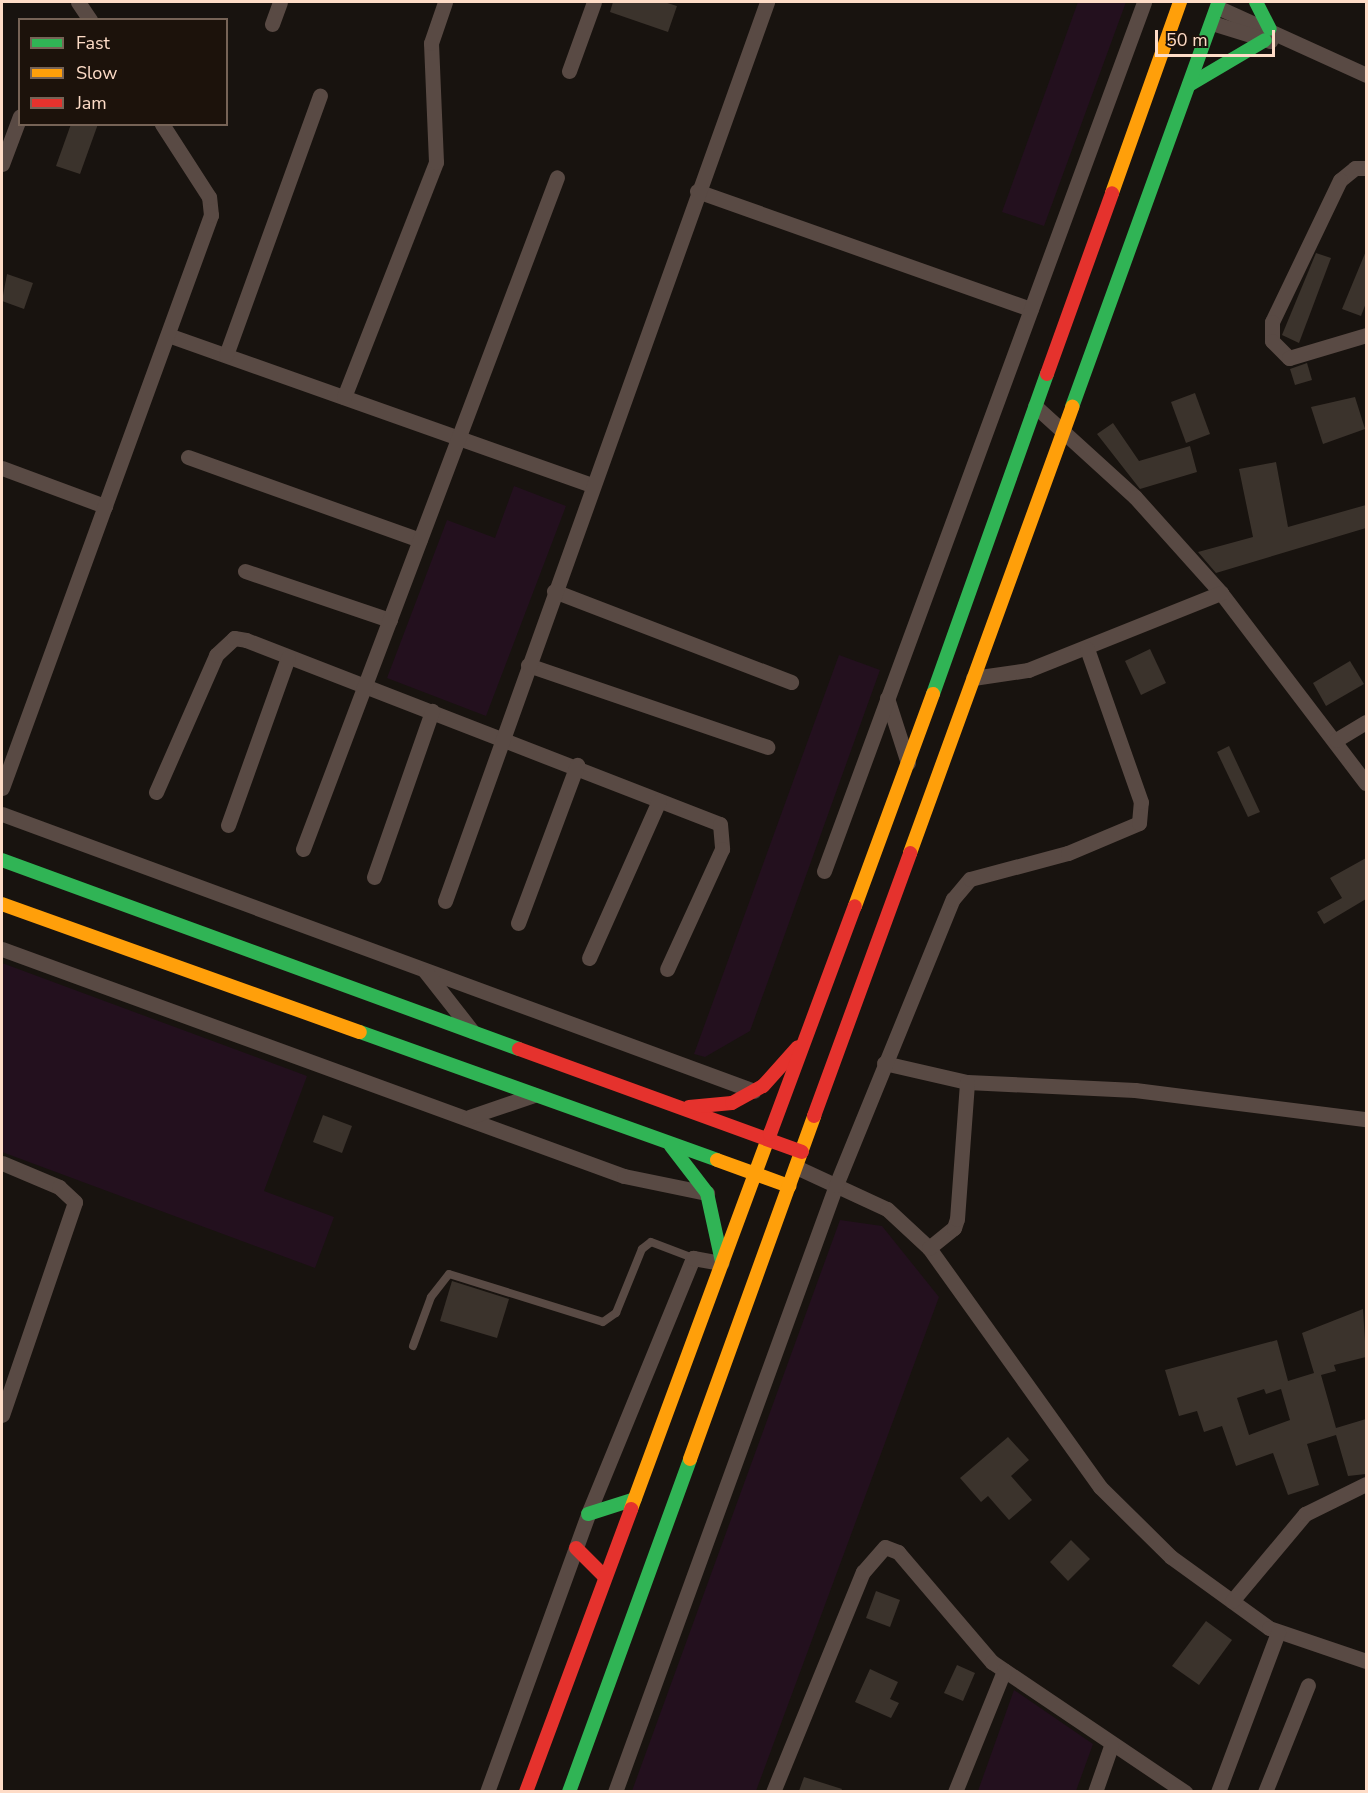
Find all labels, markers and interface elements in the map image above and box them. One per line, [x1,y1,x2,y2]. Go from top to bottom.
legend [18,18,228,126]
scale bar [1158,18,1278,56]
text: 50 m [1166,28,1208,52]
text: Fast [76,31,110,55]
text: Slow [76,61,117,85]
text: Jam [76,91,107,115]

